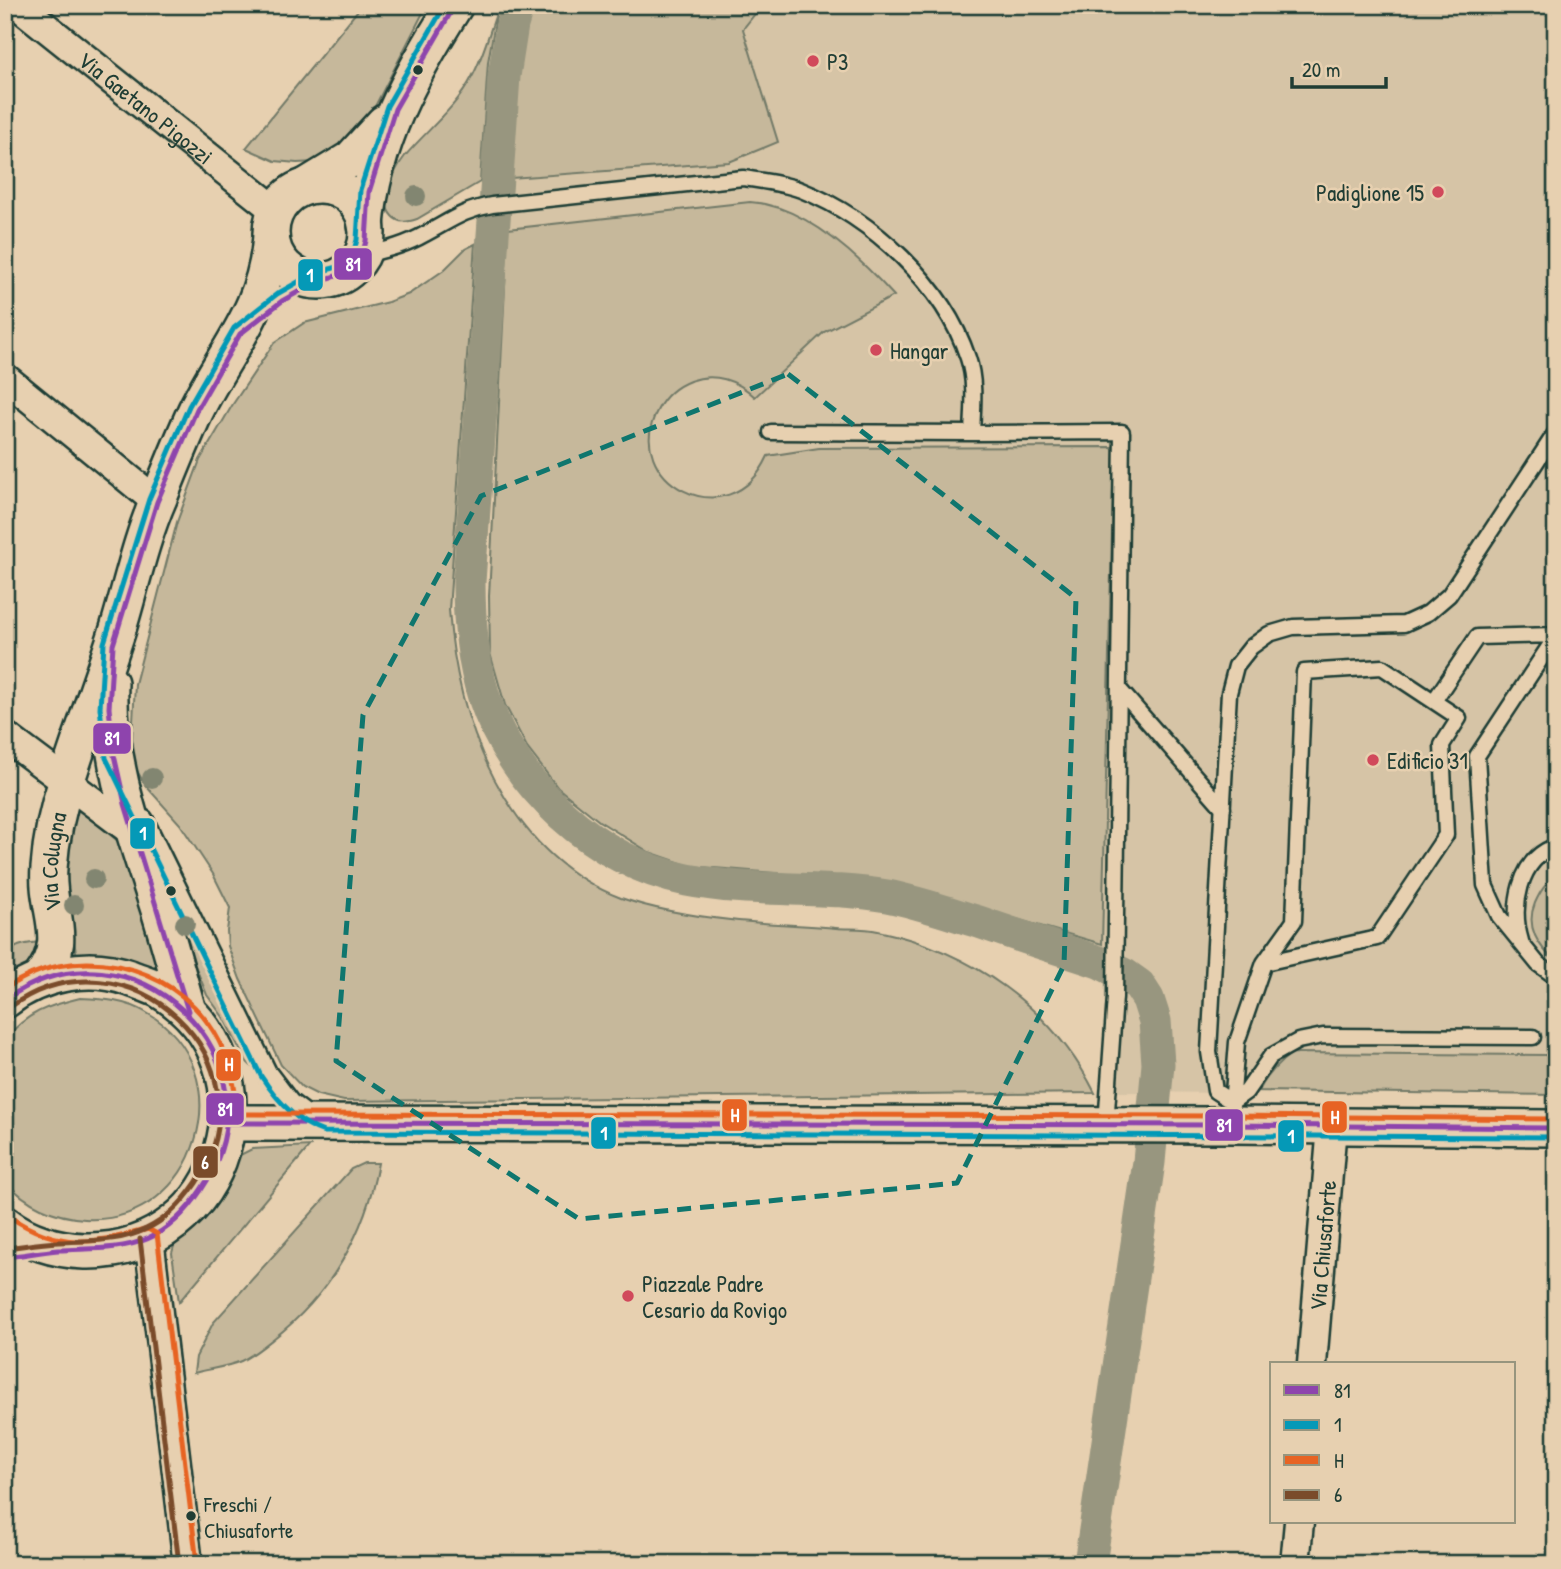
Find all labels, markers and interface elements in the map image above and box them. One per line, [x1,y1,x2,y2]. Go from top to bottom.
street label: Via Gaetano Pigozzi [72,44,220,171]
place label: P3 [827,46,848,77]
scale bar [1292,46,1386,90]
marker: P3 [805,53,821,69]
text: 20 m [1302,55,1340,84]
unlabelled marker [411,63,425,77]
place label: Padiglione 15 [1316,177,1424,208]
marker: Padiglione 15 [1430,184,1446,200]
line badge: 81 [333,247,373,281]
text: 81 [345,251,361,277]
line badge: 1 [297,258,324,292]
text: 1 [307,262,314,288]
place label: Hangar [890,335,948,366]
marker: Hangar [868,342,884,358]
line badge: 81 [92,722,132,755]
text: 81 [104,725,120,751]
place label: Edificio 31 [1387,745,1468,776]
marker: Edificio 31 [1365,752,1381,768]
street label: Via Colugna [33,809,73,914]
line badge: 1 [129,817,156,850]
text: 1 [140,820,147,846]
unlabelled marker [164,884,178,898]
line badge: H [215,1048,242,1082]
text: H [225,1051,234,1077]
line badge: 81 [205,1092,245,1126]
text: 81 [217,1096,233,1122]
line badge: H [721,1098,748,1132]
line badge: H [1321,1100,1348,1134]
text: H [731,1102,740,1128]
text: H [1331,1104,1340,1130]
line badge: 81 [1204,1108,1244,1142]
text: 81 [1216,1112,1232,1138]
line badge: 1 [590,1116,617,1150]
line badge: 1 [1277,1119,1305,1153]
text: 1 [601,1120,608,1146]
text: 1 [1288,1123,1295,1149]
line badge: 6 [192,1145,219,1179]
text: 6 [201,1149,209,1175]
street label: Via Chiusaforte [1301,1179,1343,1312]
place label: Piazzale Padre Cesario da Rovigo [642,1268,787,1325]
marker: Piazzale Padre Cesario da Rovigo [620,1288,636,1304]
legend [1270,1362,1516,1524]
text: 81 [1334,1376,1351,1405]
text: 1 [1334,1410,1342,1439]
text: H [1334,1446,1344,1475]
text: 6 [1334,1480,1342,1509]
place label: Freschi / Chiusaforte [203,1490,293,1545]
marker: Freschi / Chiusaforte [184,1509,198,1523]

